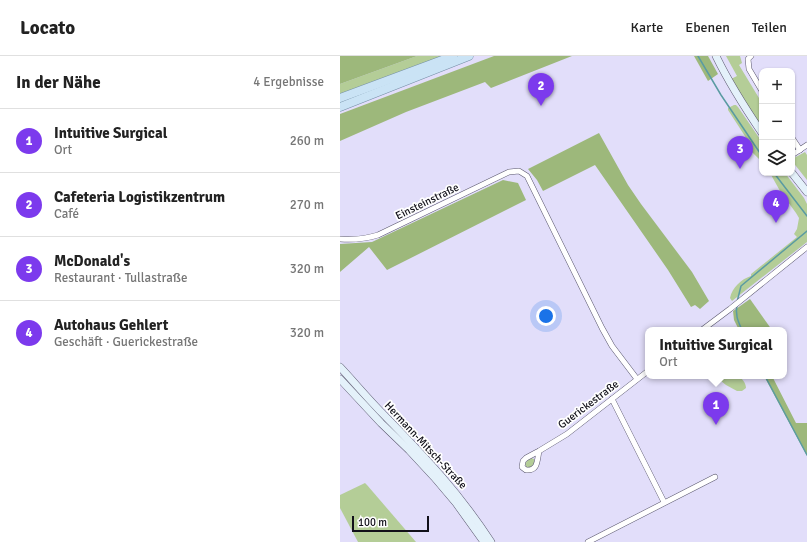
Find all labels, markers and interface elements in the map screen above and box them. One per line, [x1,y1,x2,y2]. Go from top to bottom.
text: Locato [20,16,75,40]
text: Karte [631,19,663,36]
text: Ebenen [685,19,730,36]
text: Teilen [752,19,787,36]
map controls [759,68,795,176]
button: + [759,68,795,104]
text: In der Nähe [16,72,101,93]
pin: 2 [528,73,554,106]
text: 4 Ergebnisse [253,74,324,90]
button: − [759,104,795,140]
text: Intuitive Surgical [54,124,167,142]
text: 1 [25,133,33,149]
text: 260 m [290,133,324,149]
pin: 3 [727,136,753,169]
button: layers [759,140,795,176]
text: Ort [54,142,72,158]
street label: Einsteinstraße [393,181,461,222]
text: Cafeteria Logistikzentrum [54,188,225,206]
pin: 4 [763,190,789,223]
text: 2 [25,197,33,213]
text: 270 m [290,197,324,213]
text: Café [54,206,79,222]
text: McDonald's [54,252,130,270]
text: 3 [25,261,33,277]
text: 320 m [290,261,324,277]
text: Restaurant · Tullastraße [54,270,187,286]
your location [536,306,556,326]
text: Autohaus Gehlert [54,316,168,334]
text: 4 [25,325,33,341]
text: 320 m [290,325,324,341]
popup [645,327,787,379]
text: Geschäft · Guerickestraße [54,334,198,350]
text: Intuitive Surgical [659,336,773,354]
text: Ort [659,354,677,370]
street label: Guerickestraße [555,377,621,431]
pin: 1 [703,392,729,425]
street label: Hermann-Mitsch-Straße [382,399,469,492]
scale bar [352,514,429,533]
text: 100 m [358,516,387,529]

